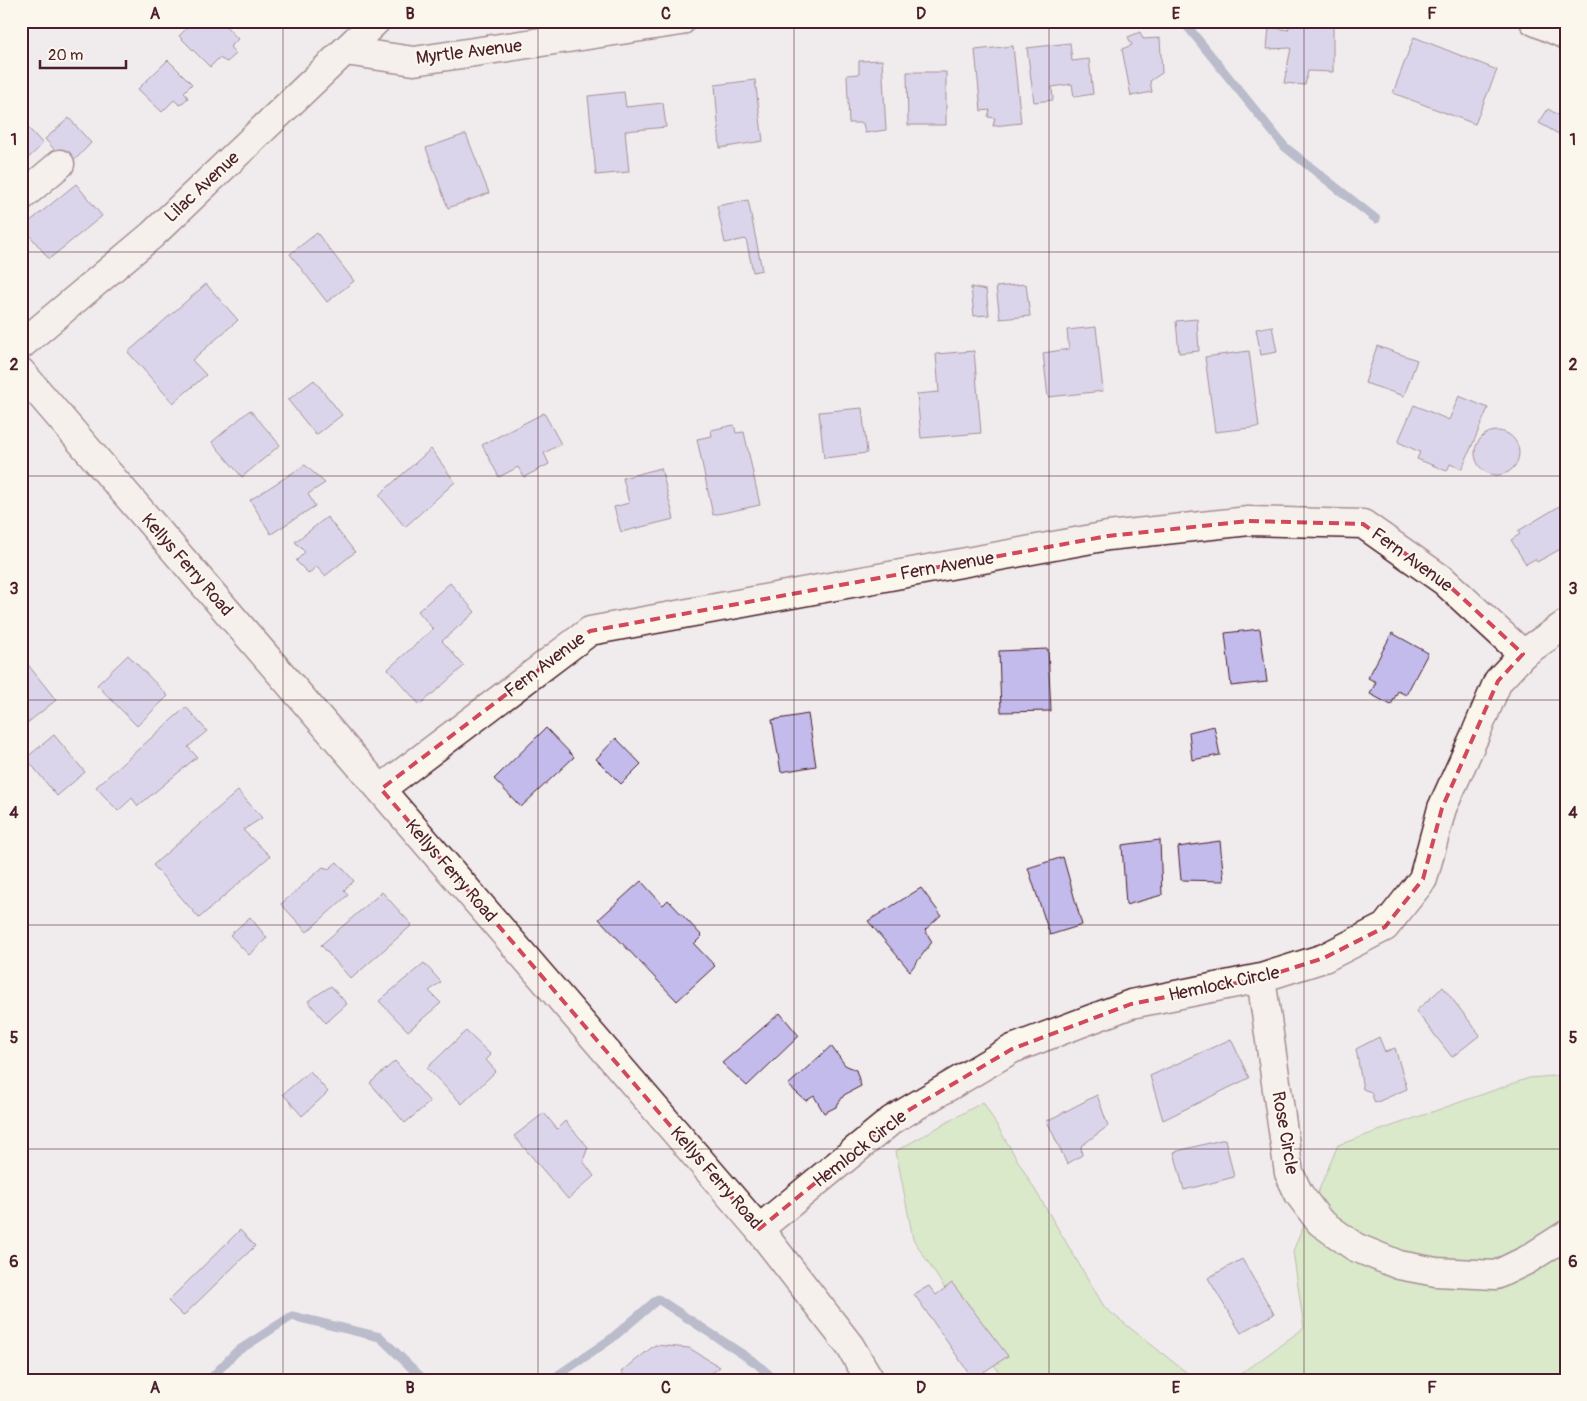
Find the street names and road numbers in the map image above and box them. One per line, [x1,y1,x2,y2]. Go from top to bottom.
street label: Myrtle Avenue [415,34,523,70]
street label: Lilac Avenue [160,146,244,228]
street label: Kellys Ferry Road [136,509,238,621]
street label: Fern Avenue [1367,523,1457,597]
street label: Fern Avenue [898,546,996,586]
street label: Fern Avenue [500,627,590,703]
street label: Kellys Ferry Road [400,815,502,927]
street label: Hemlock Circle [1166,961,1282,1007]
street label: Rose Circle [1266,1090,1304,1176]
street label: Hemlock Circle [808,1105,912,1193]
street label: Kellys Ferry Road [665,1122,767,1234]

